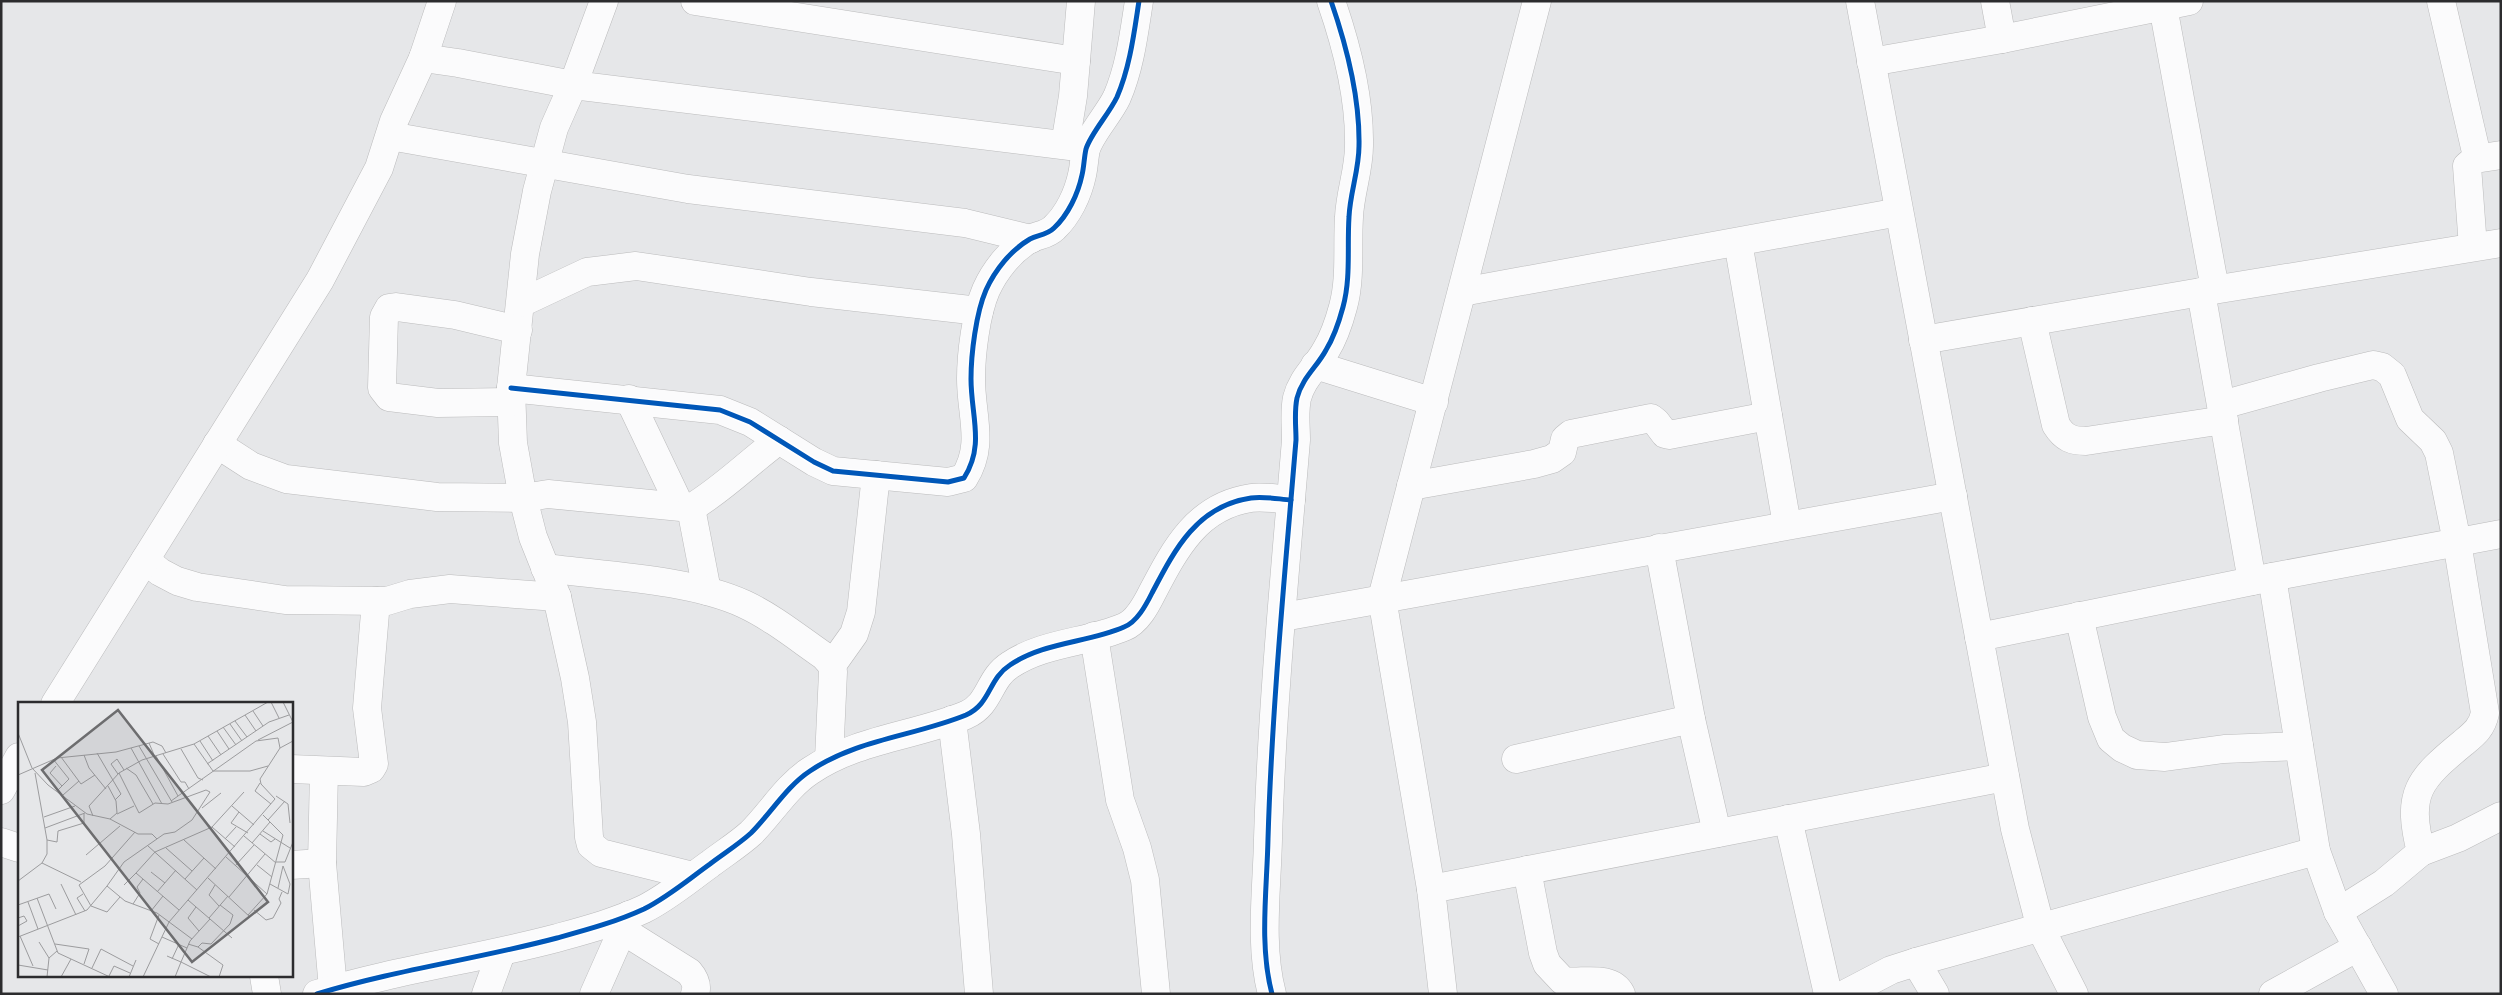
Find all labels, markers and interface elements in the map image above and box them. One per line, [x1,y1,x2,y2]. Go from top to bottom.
inset map [18,702,292,978]

